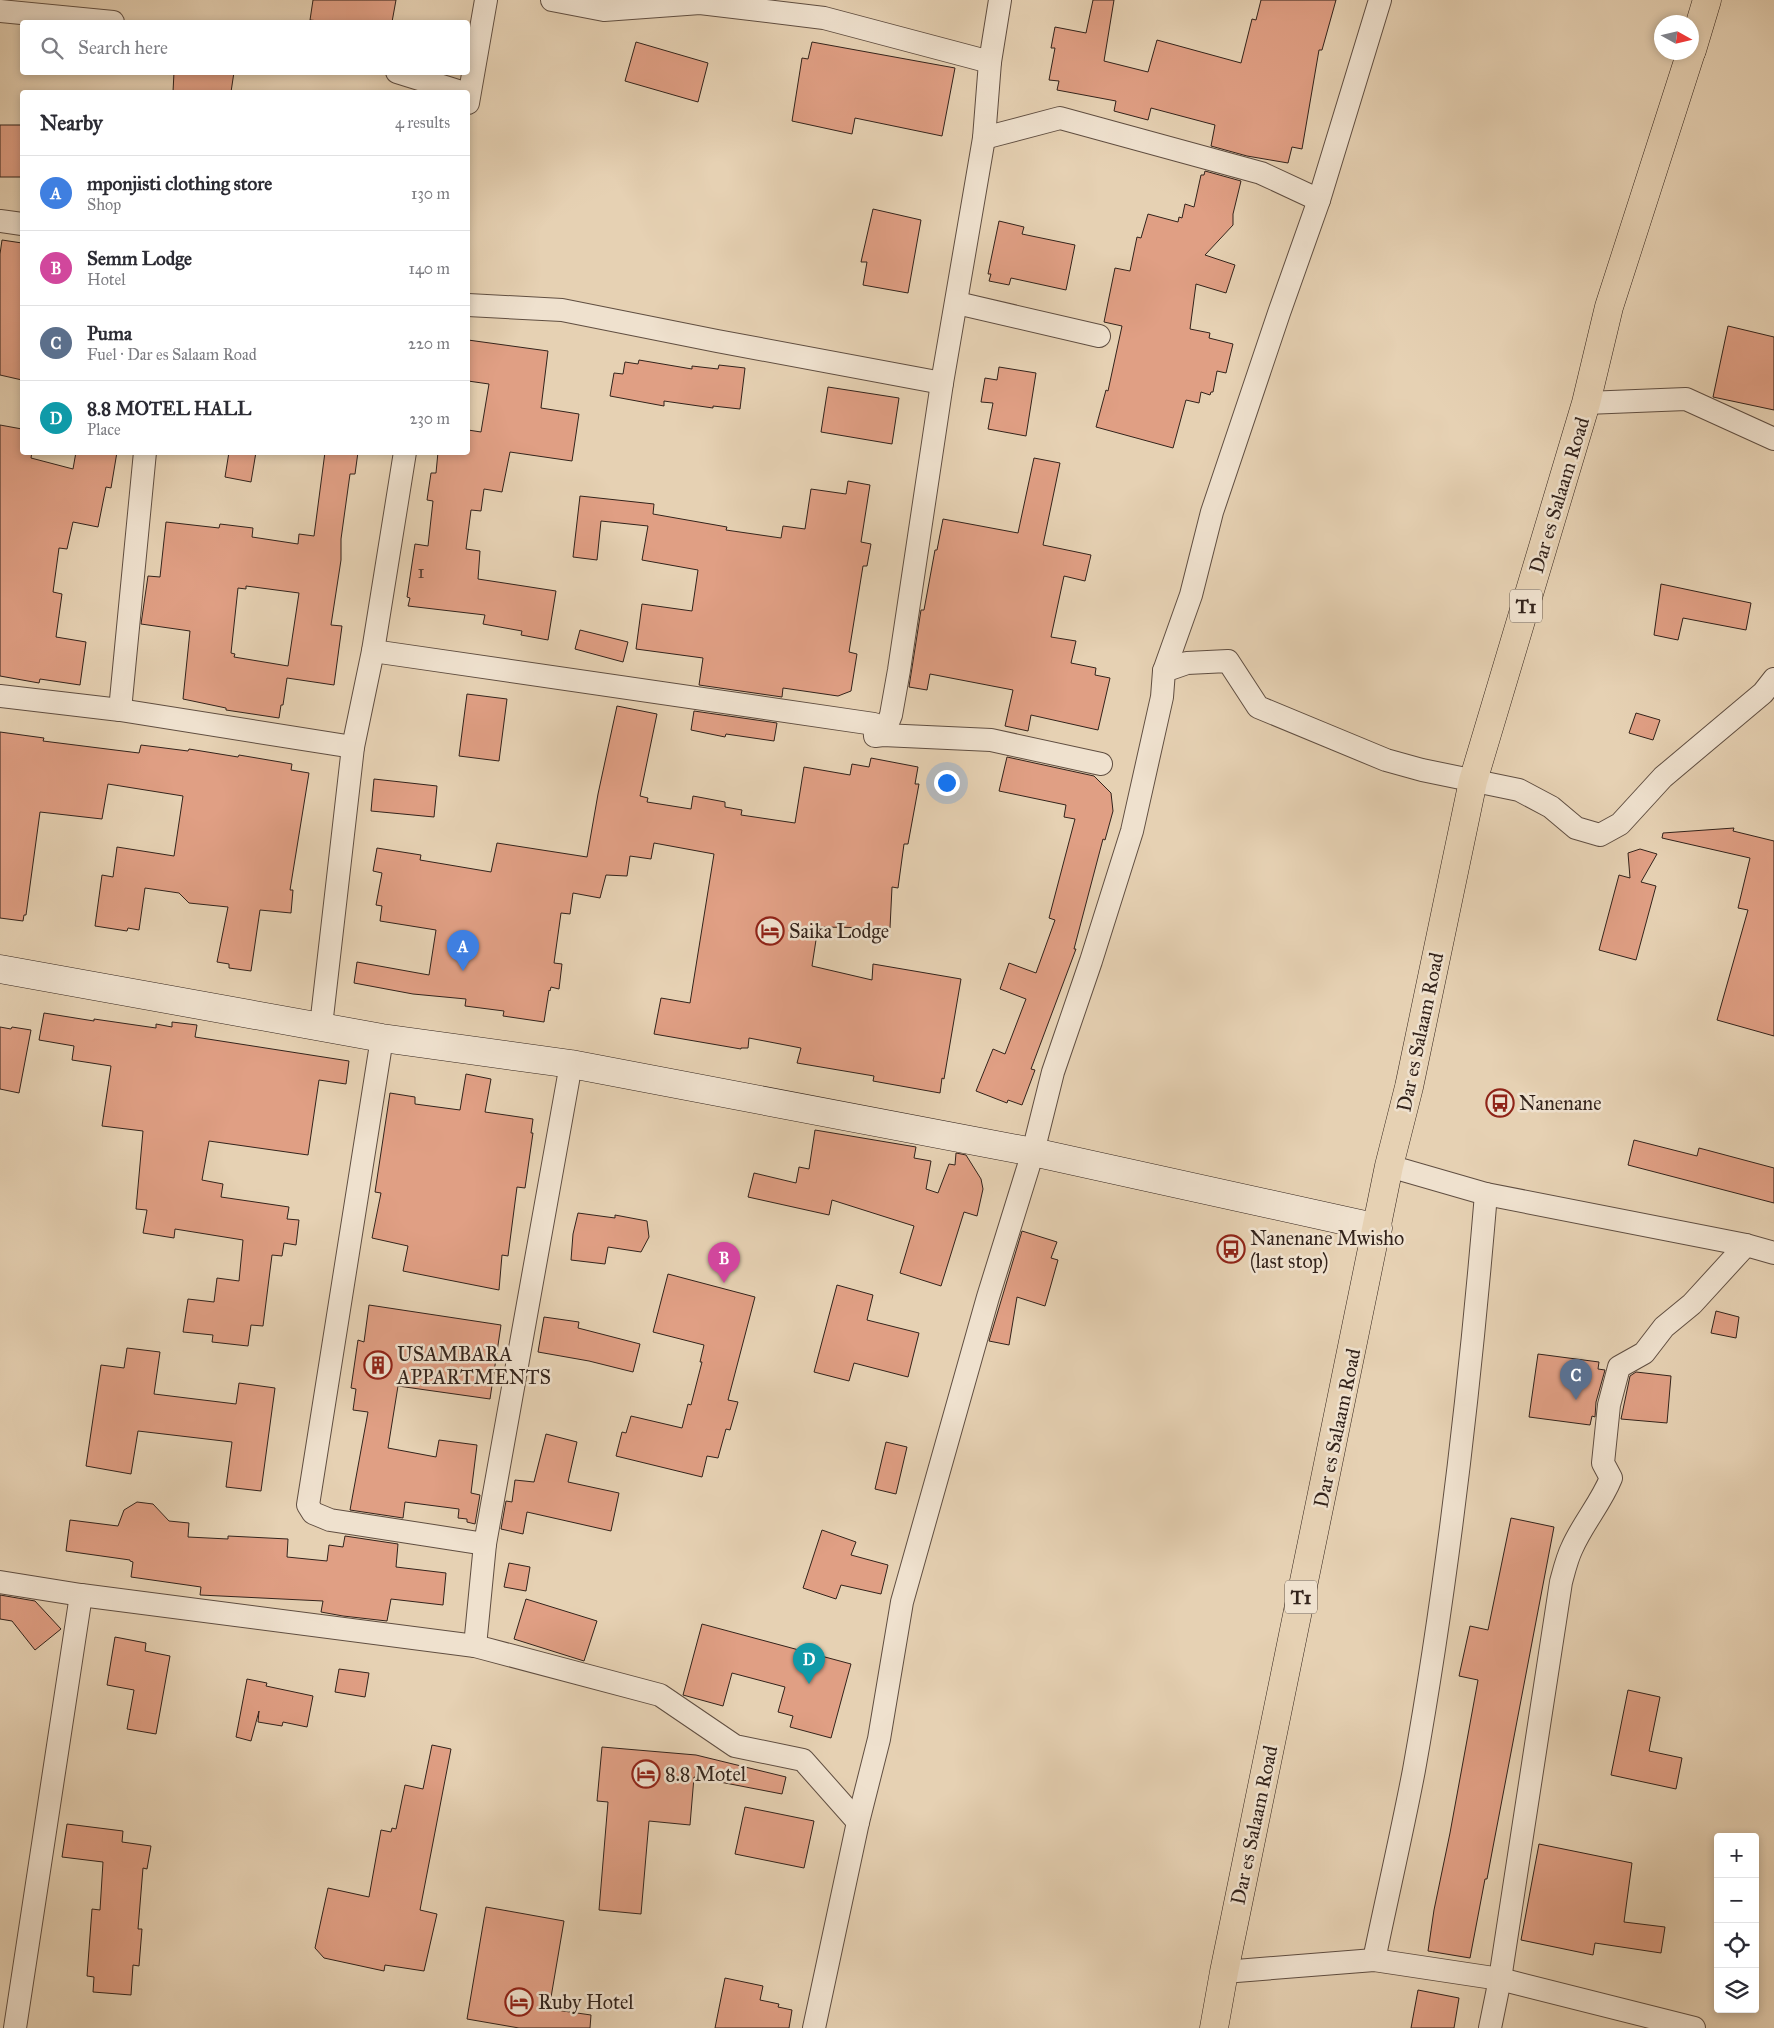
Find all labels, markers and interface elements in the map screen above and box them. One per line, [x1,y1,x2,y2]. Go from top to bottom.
north arrow [1654,15,1699,60]
search box [20,20,470,75]
icon: search [38,34,66,62]
text: Search here [78,36,168,59]
text: Nearby [40,110,103,136]
text: 4 results [395,113,450,132]
text: mponjisti clothing store [87,172,272,195]
text: A [51,184,61,203]
text: 130 m [411,184,450,203]
text: Shop [87,195,121,214]
text: Semm Lodge [87,247,192,270]
text: B [51,259,61,278]
text: 140 m [409,259,450,278]
text: Hotel [87,270,125,289]
text: Puma [87,322,132,345]
text: C [51,334,61,353]
text: 220 m [408,334,450,353]
text: Fuel · Dar es Salaam Road [87,345,257,364]
text: 8.8 MOTEL HALL [87,397,251,420]
text: D [50,409,62,428]
text: 230 m [410,409,450,428]
street label: Dar es Salaam Road [1524,414,1594,576]
text: Place [87,420,121,439]
house number: 1 [417,561,425,583]
road number: T1 [1510,590,1542,622]
your location [934,770,960,796]
hotel icon: Saika Lodge [755,916,785,946]
place label: Saika Lodge [789,919,889,944]
pin: A [447,930,479,971]
street label: Dar es Salaam Road [1391,950,1449,1114]
bus stop icon: Nanenane [1485,1088,1515,1118]
place label: Nanenane [1519,1091,1602,1115]
place label: Nanenane Mwisho (last stop) [1250,1226,1404,1274]
bus stop icon: Nanenane Mwisho (last stop) [1216,1234,1246,1264]
pin: B [708,1242,740,1283]
place label: USAMBARA APPARTMENTS [396,1342,551,1389]
street label: Dar es Salaam Road [1308,1346,1366,1510]
building icon: USAMBARA APPARTMENTS [363,1350,393,1380]
pin: C [1560,1359,1592,1400]
road number: T1 [1285,1580,1317,1614]
pin: D [793,1643,825,1684]
street label: Dar es Salaam Road [1225,1743,1283,1907]
hotel icon: 8.8 Motel [631,1759,661,1789]
place label: 8.8 Motel [665,1762,747,1786]
map controls [1714,1833,1759,2013]
button: + [1714,1833,1759,1878]
button: − [1714,1878,1759,1923]
button: locate [1714,1923,1759,1968]
button: layers [1714,1968,1759,2013]
hotel icon: Ruby Hotel [504,1987,534,2017]
place label: Ruby Hotel [538,1990,634,2014]

